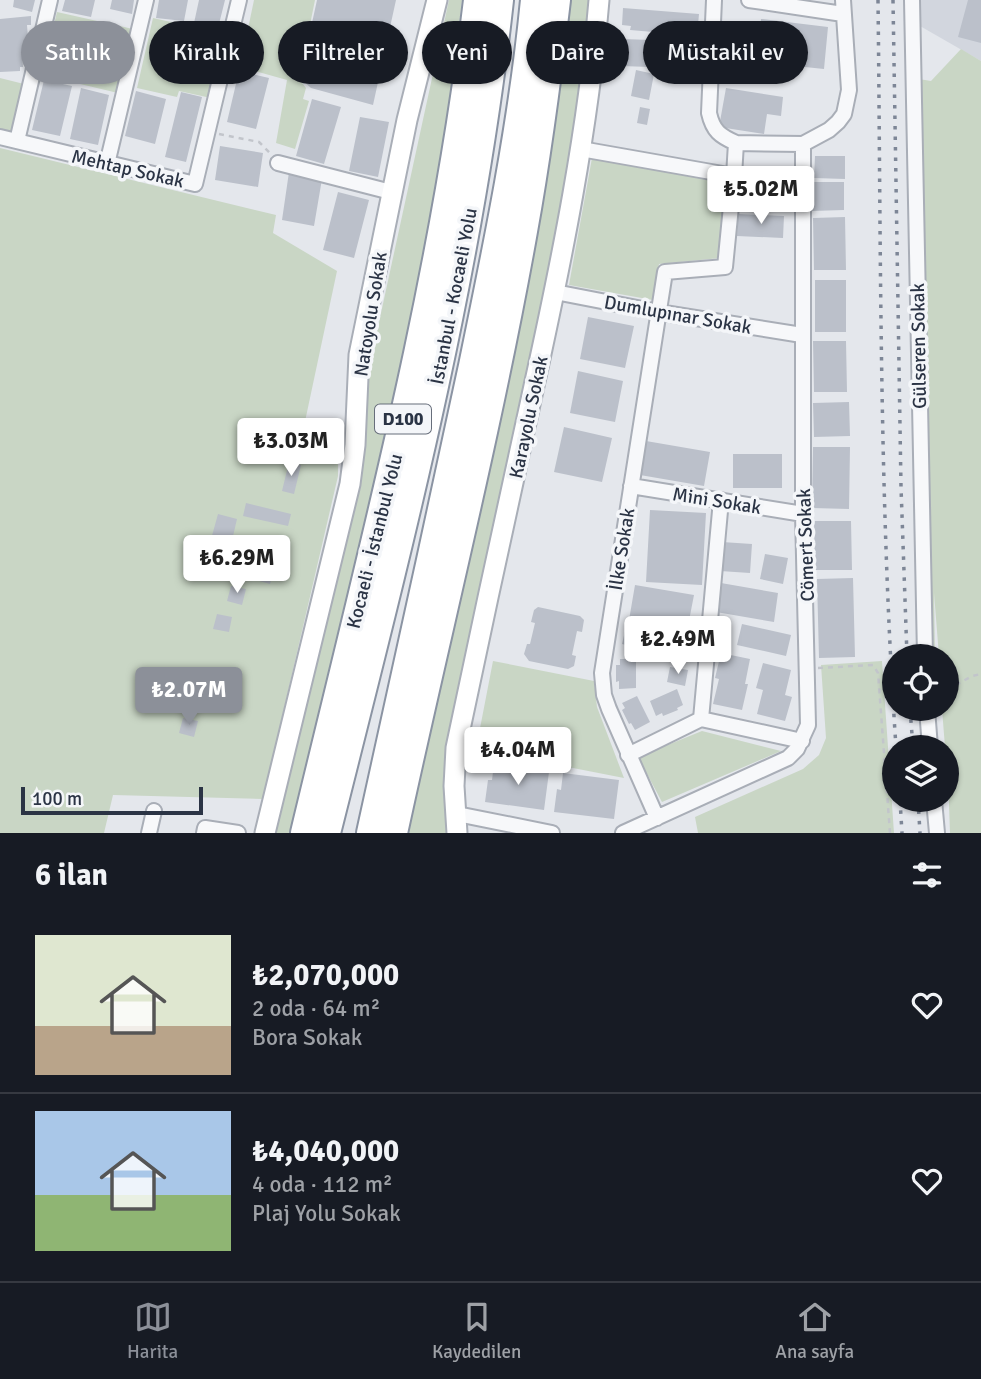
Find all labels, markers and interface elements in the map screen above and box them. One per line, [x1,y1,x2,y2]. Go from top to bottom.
chip: Satılık [21,21,135,84]
chip: Kiralık [149,21,264,84]
chip: Filtreler [278,21,408,84]
chip: Yeni [422,21,512,84]
chip: Daire [526,21,629,84]
chip: Müstakil ev [643,21,808,84]
street label: Mehtap Sokak [69,144,187,194]
pin: ₺5.02M [704,166,818,226]
text: ₺5.02M [723,174,799,203]
street label: İstanbul - Kocaeli Yolu [425,206,483,387]
street label: Natoyolu Sokak [349,250,393,378]
street label: Gülseren Sokak [906,282,932,409]
street label: Dumlupınar Sokak [602,290,754,340]
street label: Karayolu Sokak [504,353,554,481]
road number: D100 [375,404,431,433]
pin: ₺3.03M [234,419,348,478]
text: ₺3.03M [253,426,329,455]
street label: Kocaeli - İstanbul Yolu [342,451,408,631]
street label: Mini Sokak [671,482,763,520]
street label: Cömert Sokak [792,488,820,602]
street label: İlke Sokak [604,506,640,592]
pin: ₺6.29M [180,536,294,595]
text: ₺6.29M [199,543,275,572]
pin: ₺2.49M [621,616,735,676]
text: ₺2.49M [640,624,716,653]
map controls [882,644,959,812]
button: locate [882,644,959,721]
pin: ₺2.07M [132,668,246,727]
text: ₺2.07M [151,675,227,704]
pin: ₺4.04M [461,728,575,787]
text: ₺4.04M [480,735,556,764]
button: layers [882,735,959,812]
scale bar [21,784,203,816]
text: 100 m [32,787,82,811]
icon: filters [908,856,946,894]
text: 6 ilan [35,857,108,894]
text: ₺2,070,000 [252,957,399,994]
icon: home [91,963,175,1047]
icon: heart [908,986,946,1024]
text: 2 oda · 64 m² [252,994,380,1023]
text: Bora Sokak [252,1023,362,1052]
text: ₺4,040,000 [252,1133,399,1170]
icon: home [91,1139,175,1223]
icon: heart [908,1162,946,1200]
text: 4 oda · 112 m² [252,1170,393,1199]
text: Plaj Yolu Sokak [252,1199,401,1228]
tab: Harita [127,1298,178,1364]
tab: Kaydedilen [432,1298,521,1364]
tab: Ana sayfa [775,1298,854,1364]

